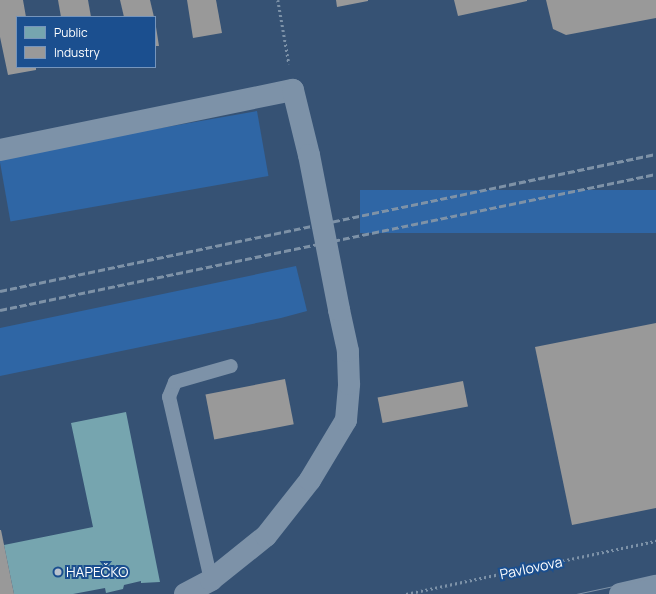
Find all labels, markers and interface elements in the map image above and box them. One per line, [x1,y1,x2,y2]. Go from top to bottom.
legend [16,16,156,68]
text: Public [54,24,88,41]
text: Industry [54,44,100,61]
street label: Pavlovova [498,553,564,583]
place label: HAPEČKO [66,564,128,580]
marker: HAPEČKO [53,567,63,577]

